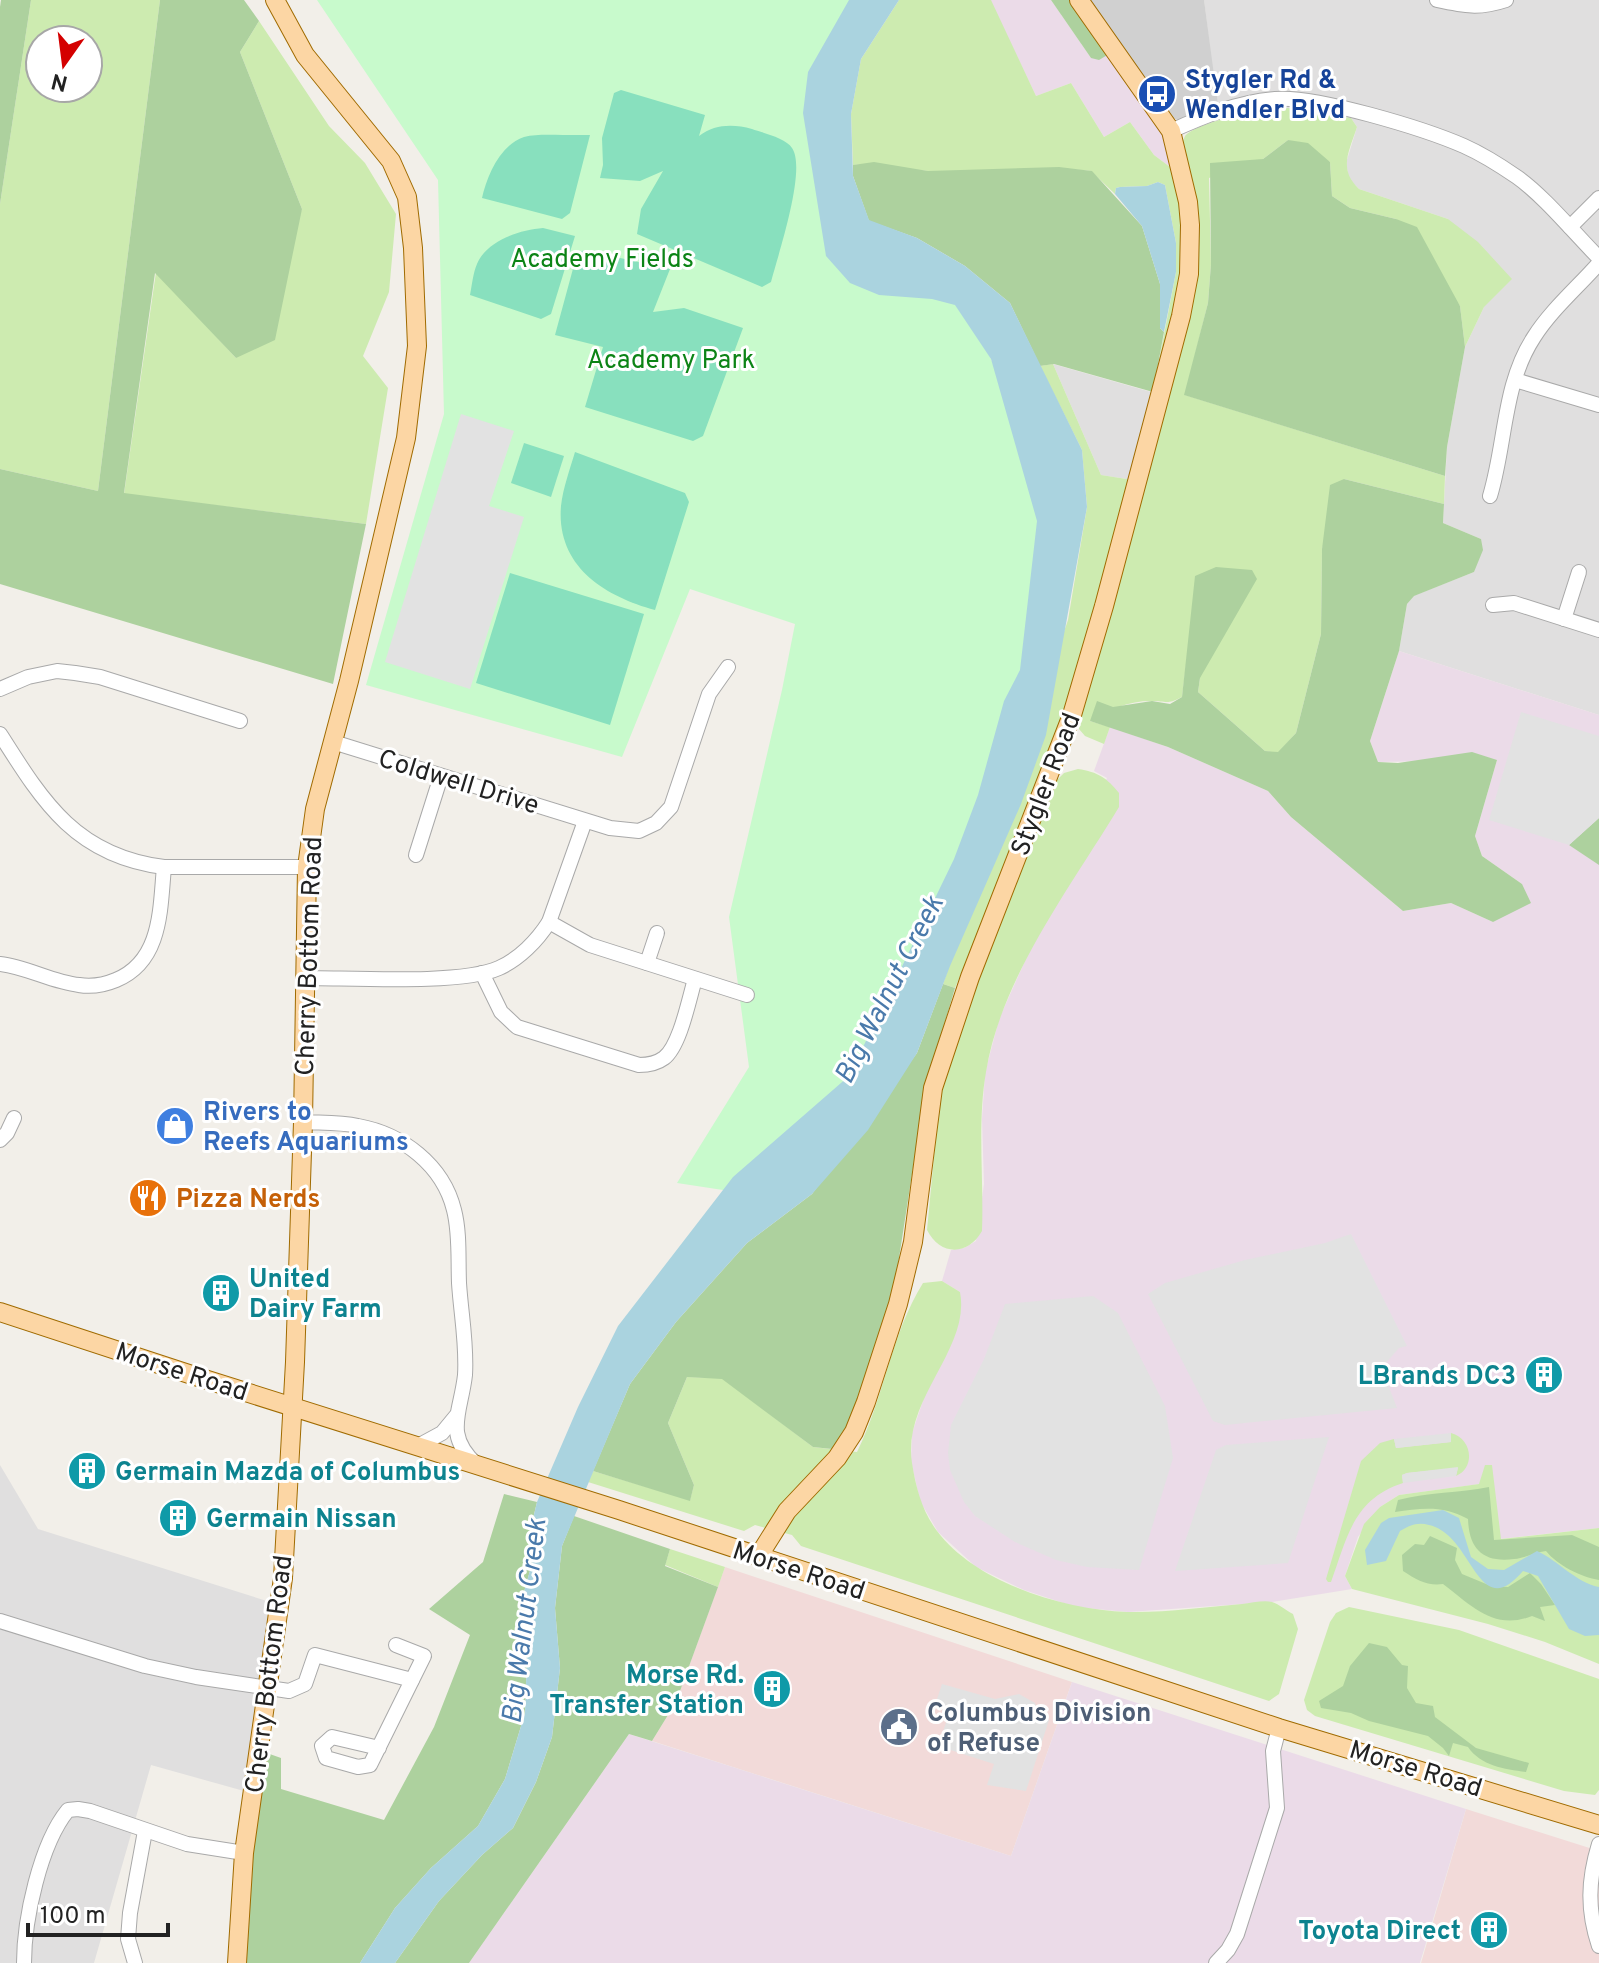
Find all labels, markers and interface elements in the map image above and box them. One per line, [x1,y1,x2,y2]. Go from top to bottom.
north arrow [24,24,104,104]
place label: Stygler Rd & Wendler Blvd [1185,65,1345,128]
text: N [49,66,71,96]
bus stop icon: Stygler Rd & Wendler Blvd [1136,73,1178,115]
park label: Academy Fields [510,244,694,277]
park label: Academy Park [587,345,755,378]
street label: Stygler Road [1005,709,1090,861]
street label: Coldwell Drive [374,743,543,824]
street label: Cherry Bottom Road [290,836,331,1076]
water label: Big Walnut Creek [828,889,954,1090]
place label: Rivers to Reefs Aquariums [203,1097,409,1160]
shop icon: Rivers to Reefs Aquariums [154,1105,196,1147]
restaurant icon: Pizza Nerds [127,1177,169,1219]
place label: Pizza Nerds [176,1184,320,1217]
place label: United Dairy Farm [249,1264,382,1327]
building icon: United Dairy Farm [200,1272,242,1314]
street label: Morse Road [111,1336,252,1410]
building icon: LBrands DC3 [1523,1354,1565,1396]
place label: LBrands DC3 [1358,1361,1516,1394]
building icon: Germain Mazda of Columbus [66,1450,108,1492]
place label: Germain Mazda of Columbus [115,1457,460,1490]
building icon: Germain Nissan [157,1497,199,1539]
place label: Germain Nissan [206,1504,397,1537]
water label: Big Walnut Creek [496,1516,557,1726]
street label: Morse Road [728,1535,869,1609]
street label: Cherry Bottom Road [240,1553,301,1795]
place label: Morse Rd. Transfer Station [549,1660,744,1723]
building icon: Morse Rd. Transfer Station [751,1668,793,1710]
place label: Columbus Division of Refuse [927,1698,1151,1761]
public building icon: Columbus Division of Refuse [878,1706,920,1748]
street label: Morse Road [1345,1735,1486,1806]
scale bar [28,1887,168,1937]
text: 100 m [40,1902,106,1932]
building icon: Toyota Direct [1468,1909,1510,1951]
place label: Toyota Direct [1298,1916,1461,1949]

